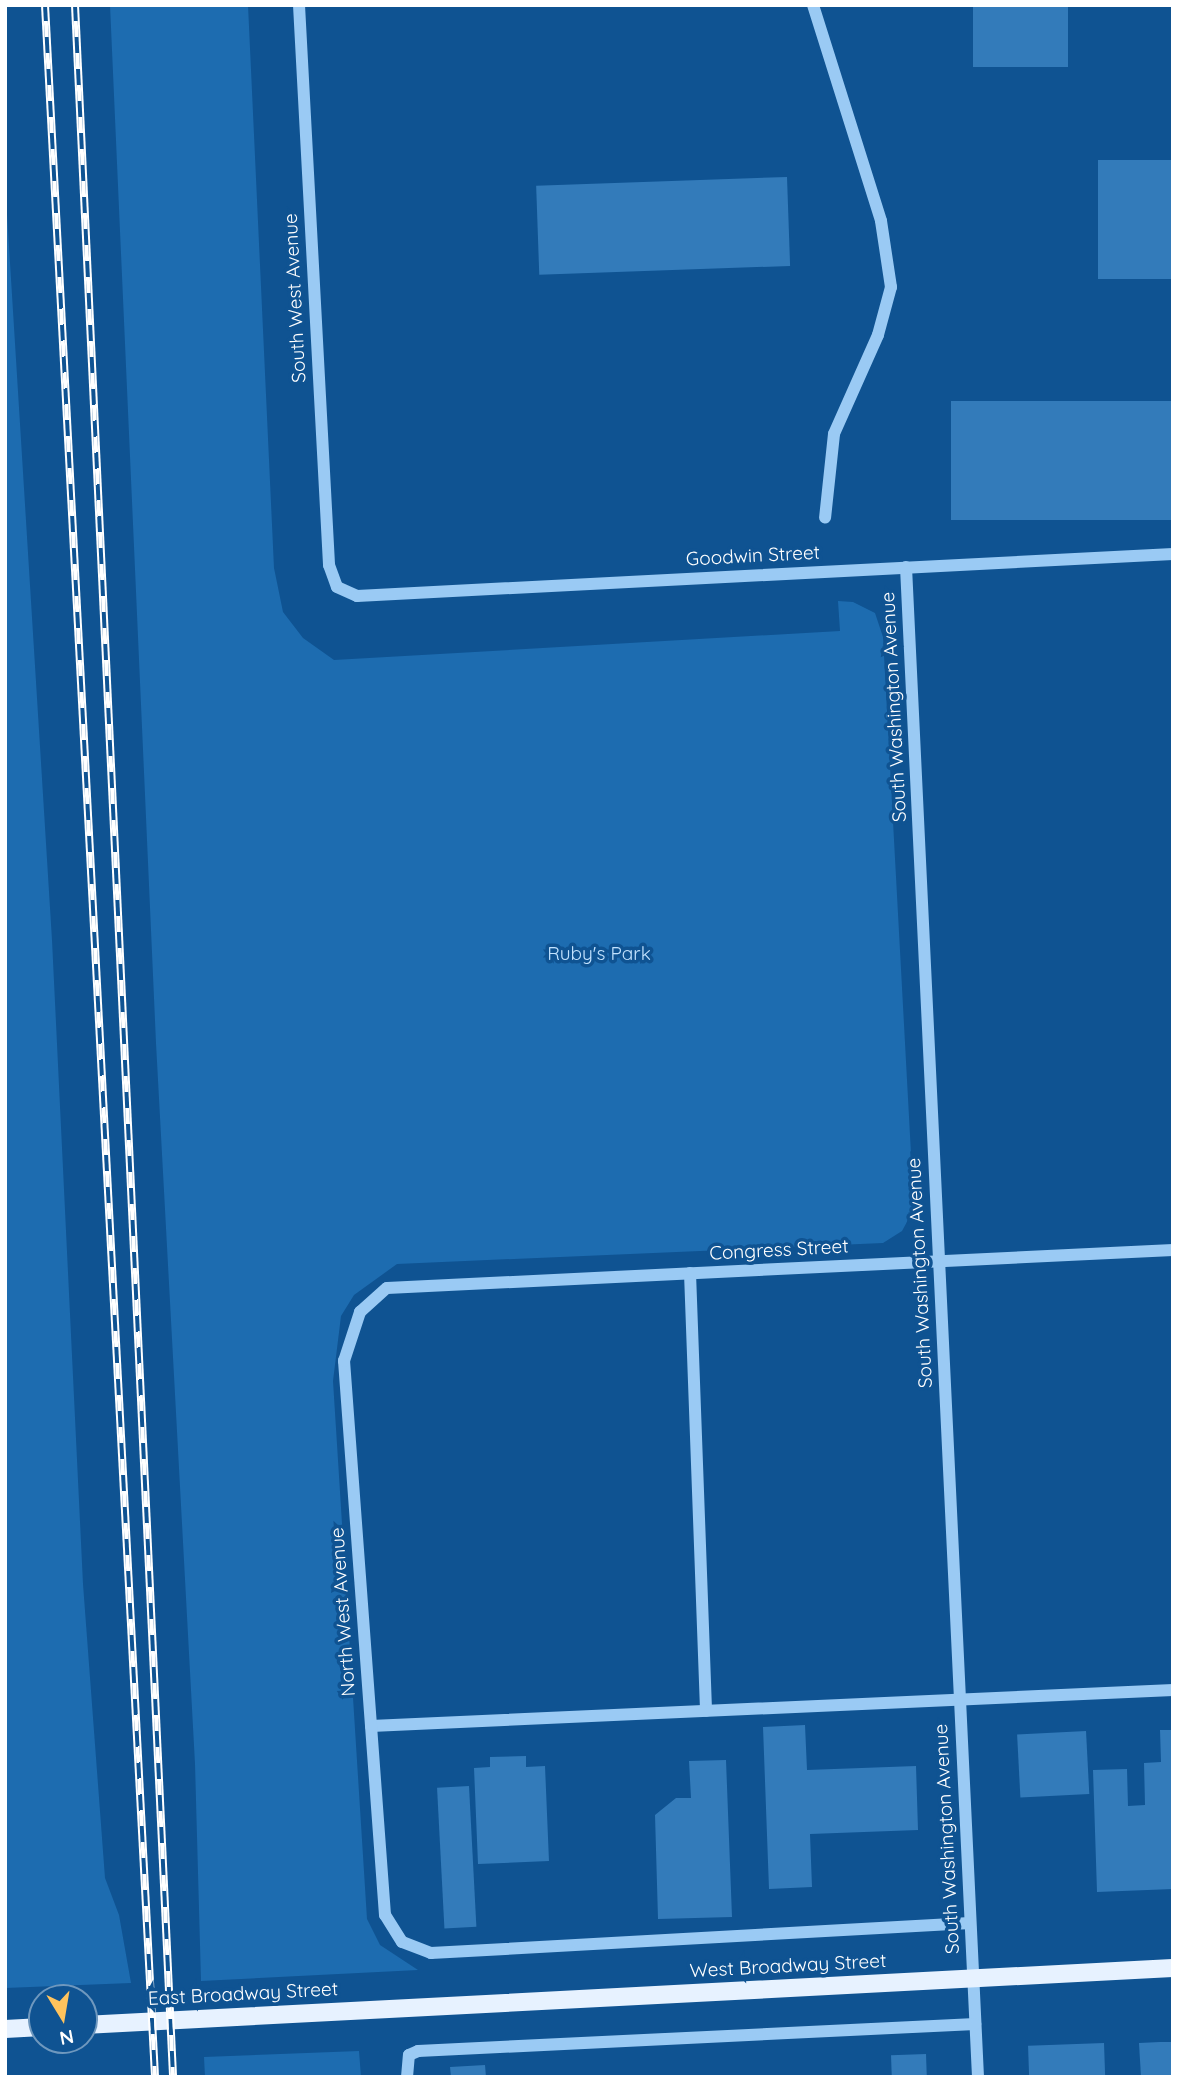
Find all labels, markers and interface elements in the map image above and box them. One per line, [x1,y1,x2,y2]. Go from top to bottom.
street label: South West Avenue [279,213,311,383]
street label: Goodwin Street [685,541,821,571]
street label: South Washington Avenue [877,591,911,823]
park label: Ruby's Park [547,943,651,965]
street label: South Washington Avenue [903,1157,937,1389]
street label: Congress Street [709,1235,849,1265]
street label: North West Avenue [326,1527,360,1697]
street label: South Washington Avenue [930,1723,964,1955]
street label: West Broadway Street [689,1949,887,1983]
street label: East Broadway Street [147,1978,339,2010]
north arrow [28,1984,98,2054]
text: N [57,2025,76,2051]

